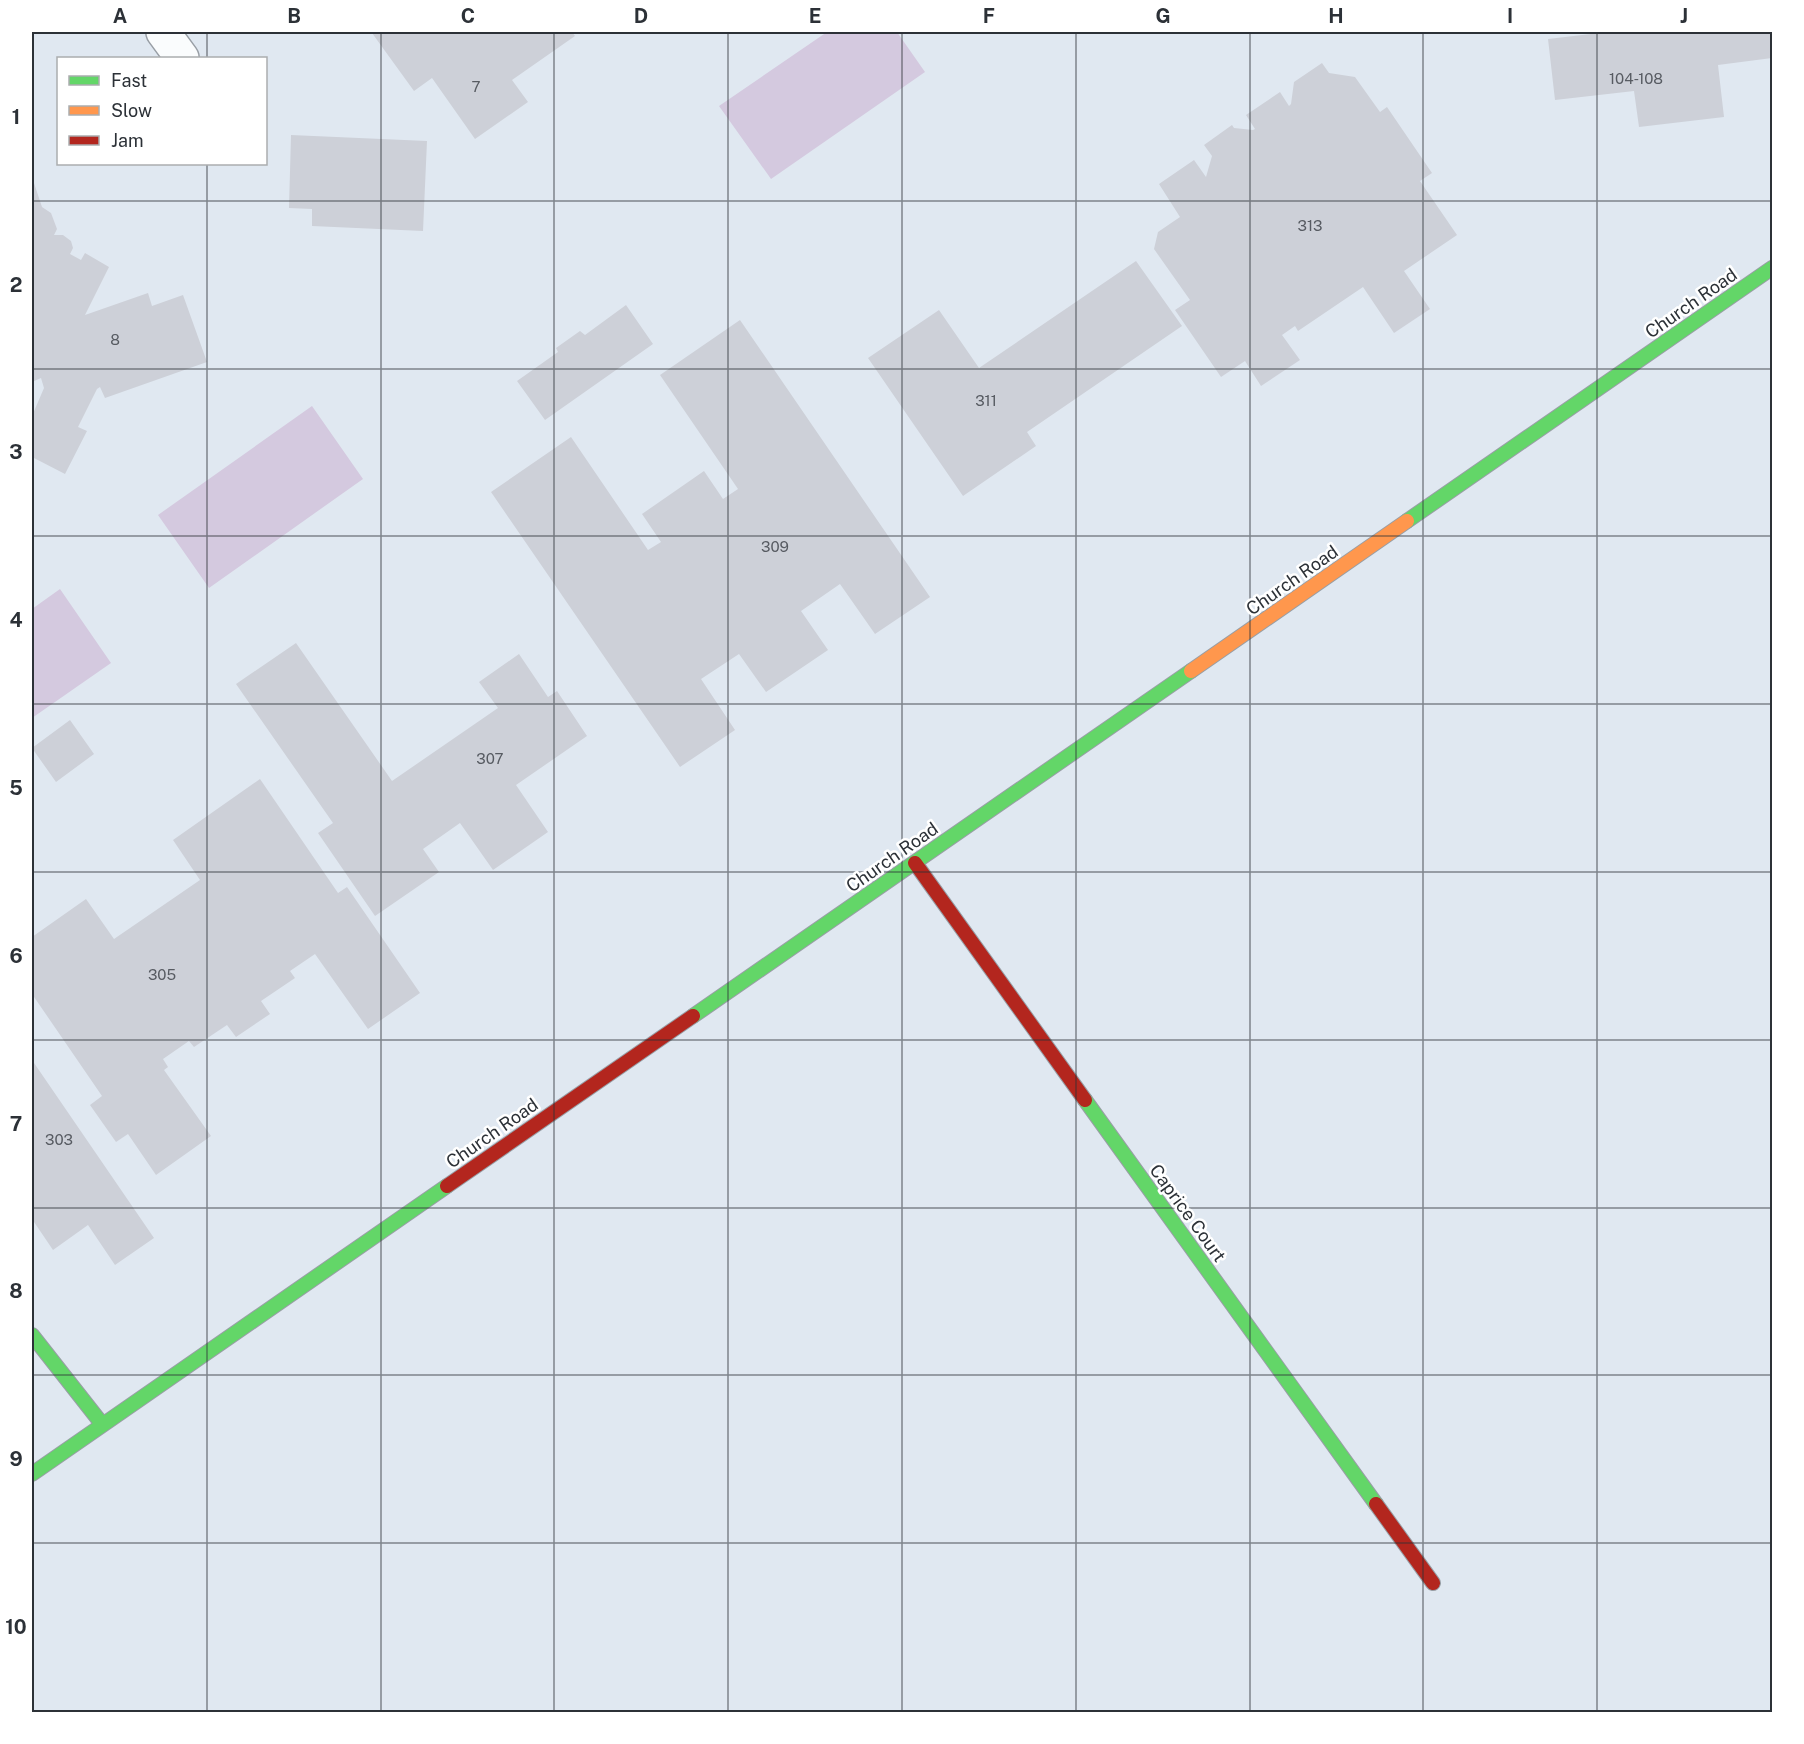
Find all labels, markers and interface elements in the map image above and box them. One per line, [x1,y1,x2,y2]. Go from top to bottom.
text: A [113,4,127,28]
text: B [287,4,301,28]
text: C [461,4,475,28]
text: D [634,4,648,28]
text: E [809,4,821,28]
text: F [983,4,995,28]
text: G [1155,4,1171,28]
text: H [1328,4,1344,28]
text: I [1507,4,1513,28]
text: J [1680,4,1688,28]
legend [57,57,267,165]
text: Fast [111,70,147,91]
house number: 104-108 [1609,70,1663,87]
house number: 7 [471,78,481,95]
text: Slow [111,100,152,121]
text: 1 [12,105,20,129]
text: Jam [111,130,144,151]
house number: 313 [1297,217,1323,234]
street label: Church Road [1641,264,1741,342]
text: 2 [10,273,22,297]
house number: 8 [110,331,120,348]
house number: 311 [975,392,997,409]
text: 3 [9,440,23,464]
house number: 309 [761,538,789,555]
street label: Church Road [1242,541,1342,619]
text: 4 [9,608,23,632]
house number: 307 [476,750,504,767]
text: 5 [9,776,23,800]
street label: Church Road [842,818,942,896]
text: 6 [9,944,23,968]
house number: 305 [148,966,176,983]
street label: Church Road [442,1094,542,1172]
text: 7 [10,1112,22,1136]
house number: 303 [45,1131,73,1148]
street label: Caprice Court [1146,1160,1230,1266]
text: 8 [9,1279,23,1303]
text: 9 [9,1447,23,1471]
text: 10 [5,1615,27,1639]

